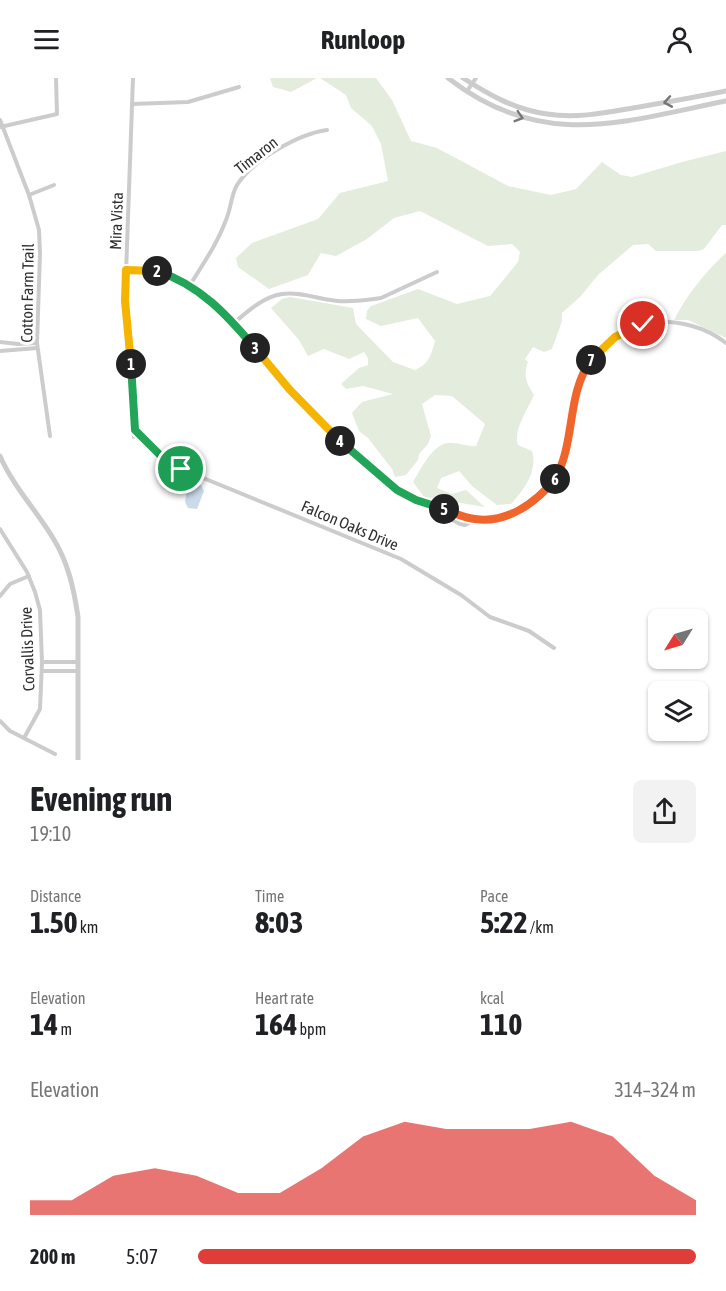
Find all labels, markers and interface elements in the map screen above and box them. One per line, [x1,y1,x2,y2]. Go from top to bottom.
icon: menu [30,23,63,56]
icon: person [663,23,696,56]
text: Runloop [321,24,405,55]
one-way arrow [664,95,674,108]
one-way arrow [513,110,524,122]
street label: Timaron [231,133,281,177]
street label: Mira Vista [106,192,126,250]
street label: Cotton Farm Trail [17,243,37,343]
pin: 2 [142,256,172,286]
text: 2 [153,262,161,280]
pin [617,298,668,349]
icon: check [626,307,659,340]
pin: 3 [240,333,270,363]
text: 3 [251,339,259,357]
pin: 7 [576,345,606,375]
pin: 1 [116,349,146,379]
text: 7 [587,351,595,369]
text: 1 [127,355,135,373]
pin: 4 [325,426,355,456]
text: 4 [336,432,344,450]
pin [155,443,206,494]
icon: arrive [164,452,197,485]
pin: 6 [540,464,570,494]
text: 6 [551,470,559,488]
pin: 5 [429,494,459,524]
street label: Falcon Oaks Drive [299,496,401,554]
text: 5 [440,500,448,518]
street label: Corvallis Drive [17,607,37,691]
north arrow [648,609,708,669]
map controls [648,609,708,741]
button: layers [648,681,708,741]
text: Evening run [30,780,172,818]
button: share [633,780,696,843]
text: 19:10 [30,822,71,845]
text: Distance [30,887,81,905]
text: Time [255,887,284,905]
text: Pace [480,887,508,905]
text: 1.50 [30,905,78,939]
text: 8:03 [255,905,303,939]
text: 5:22 [480,905,528,939]
text: km [78,918,98,936]
text: /km [528,918,554,936]
text: Elevation [30,989,85,1007]
text: Heart rate [255,989,314,1007]
text: kcal [480,989,504,1007]
text: 14 [30,1007,58,1041]
text: 164 [255,1007,297,1041]
text: 110 [480,1007,522,1041]
text: m [58,1020,72,1038]
text: bpm [297,1020,326,1038]
text: Elevation [30,1078,99,1101]
text: 314–324 m [614,1078,696,1101]
text: 200 m [30,1245,75,1268]
text: 5:07 [126,1245,158,1268]

